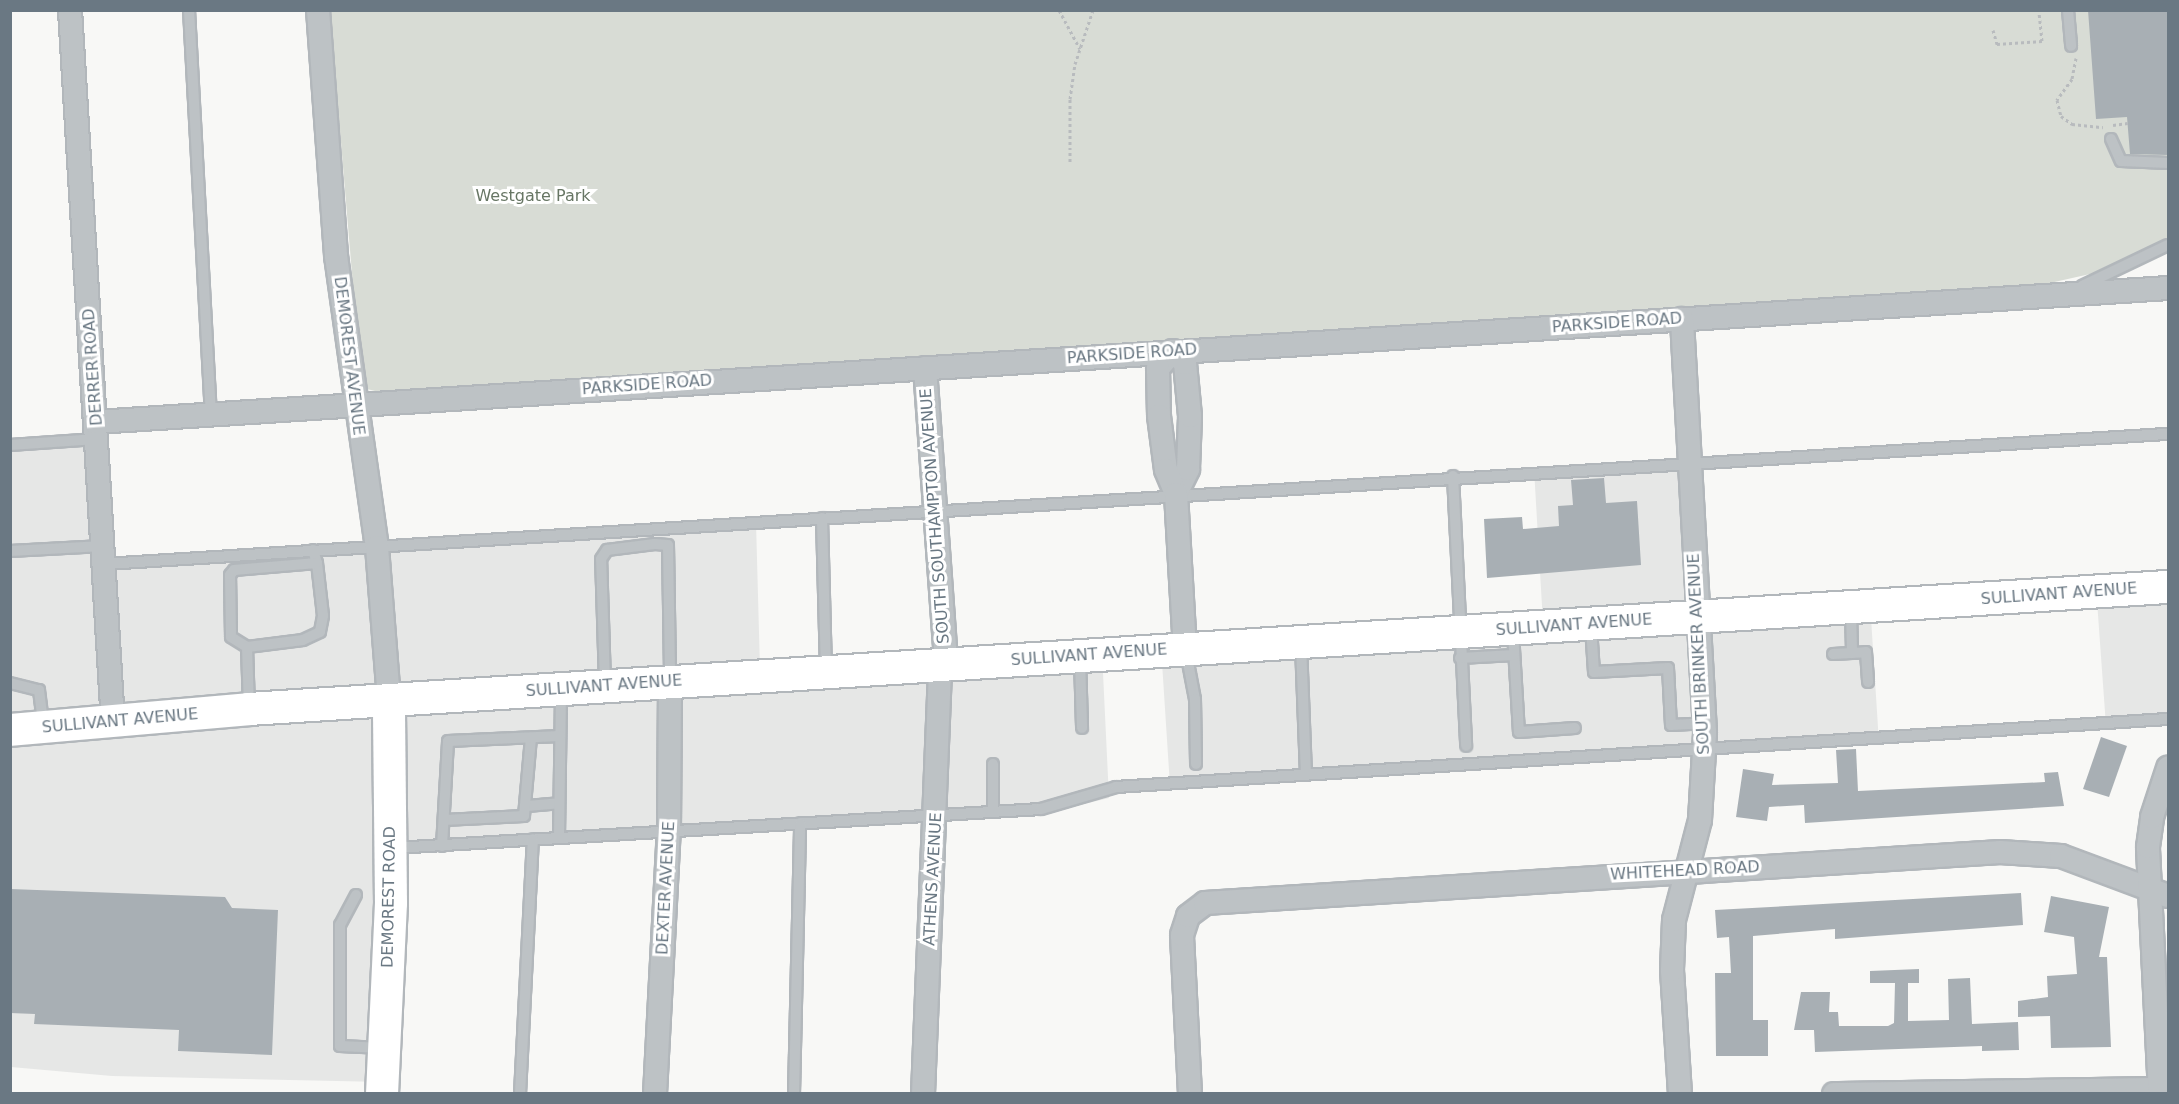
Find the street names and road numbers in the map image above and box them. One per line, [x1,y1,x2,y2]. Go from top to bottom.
street label: DEMOREST AVENUE [330,276,368,436]
street label: DERRER ROAD [79,308,107,426]
street label: PARKSIDE ROAD [1551,309,1683,337]
street label: PARKSIDE ROAD [1066,340,1198,368]
street label: PARKSIDE ROAD [581,371,713,399]
street label: SOUTH SOUTHAMPTON AVENUE [916,388,954,644]
street label: SOUTH BRINKER AVENUE [1684,553,1714,755]
street label: SULLIVANT AVENUE [1980,579,2138,609]
street label: SULLIVANT AVENUE [1495,610,1653,640]
street label: SULLIVANT AVENUE [1010,640,1168,670]
street label: SULLIVANT AVENUE [525,671,683,701]
street label: SULLIVANT AVENUE [41,705,199,737]
street label: ATHENS AVENUE [920,812,946,946]
street label: DEXTER AVENUE [653,821,679,955]
street label: DEMOREST ROAD [378,826,400,968]
street label: WHITEHEAD ROAD [1610,857,1760,885]

